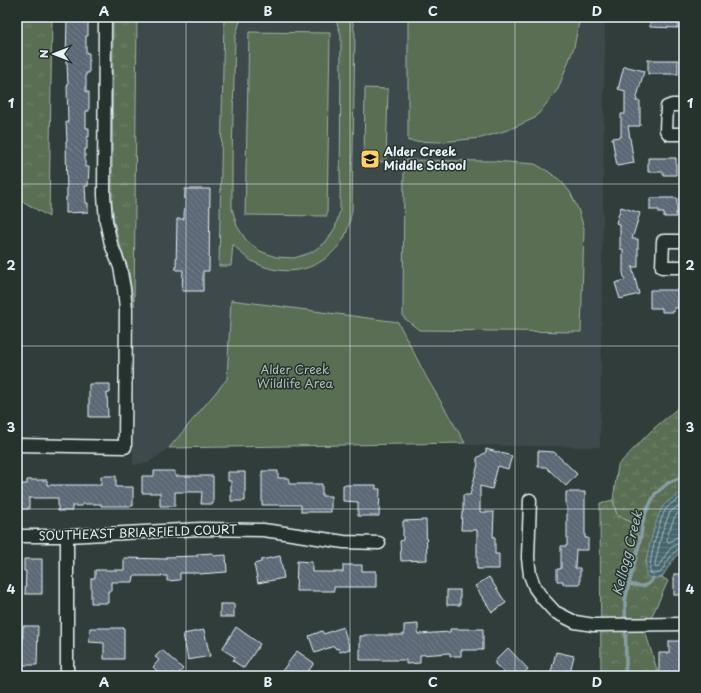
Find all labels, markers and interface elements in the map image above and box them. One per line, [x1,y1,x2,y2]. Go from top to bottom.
text: A [99,1,109,20]
text: B [264,1,273,20]
text: C [428,1,438,20]
text: D [592,1,602,20]
north arrow [34,34,74,74]
text: N [35,49,52,58]
text: 1 [8,93,14,112]
text: 1 [687,93,693,112]
place label: Alder Creek Middle School [383,142,466,174]
school or university icon: Alder Creek Middle School [359,148,381,170]
text: 2 [6,255,16,274]
text: 2 [685,255,695,274]
park label: Alder Creek Wildlife Area [257,360,334,392]
text: 3 [7,417,16,436]
text: 3 [686,417,695,436]
water label: Kellogg Creek [607,507,646,597]
street label: SOUTHEAST BRIARFIELD COURT [38,520,238,544]
text: 4 [7,579,16,598]
text: 4 [686,579,695,598]
text: A [99,672,109,691]
text: B [264,672,273,691]
text: C [428,672,438,691]
text: D [592,672,602,691]

